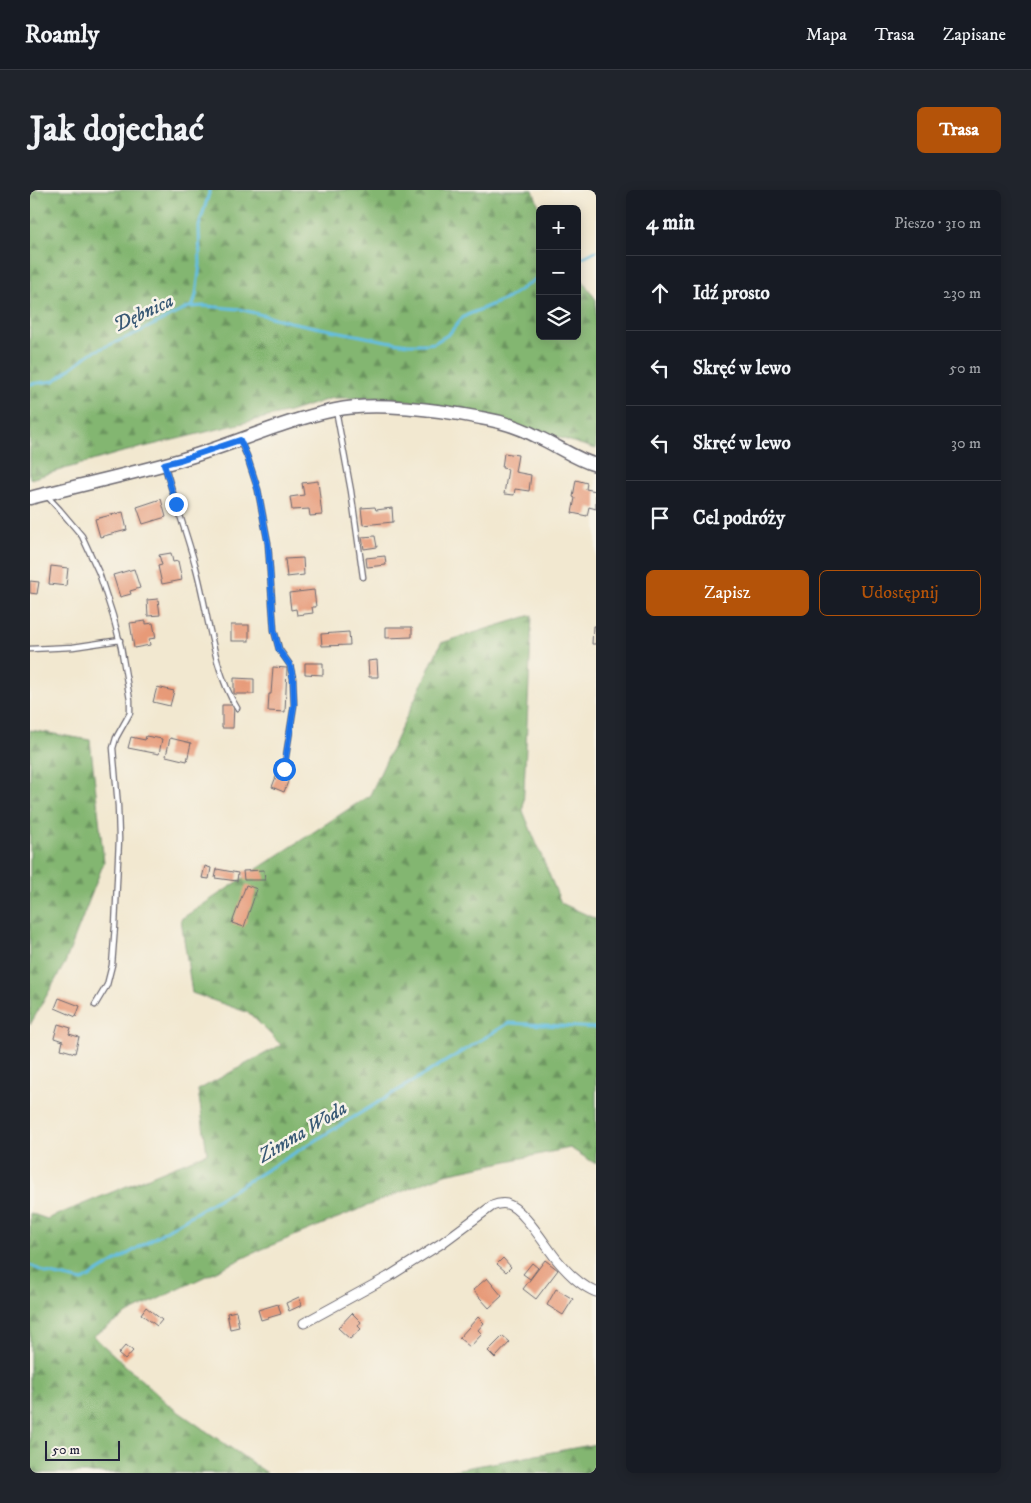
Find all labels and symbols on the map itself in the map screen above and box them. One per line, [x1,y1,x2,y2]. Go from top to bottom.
water label: Dębnica [109,289,178,338]
route end [165,493,188,516]
route start [273,758,296,781]
water label: Zimna Woda [253,1096,352,1169]
scale bar [45,1438,120,1461]

